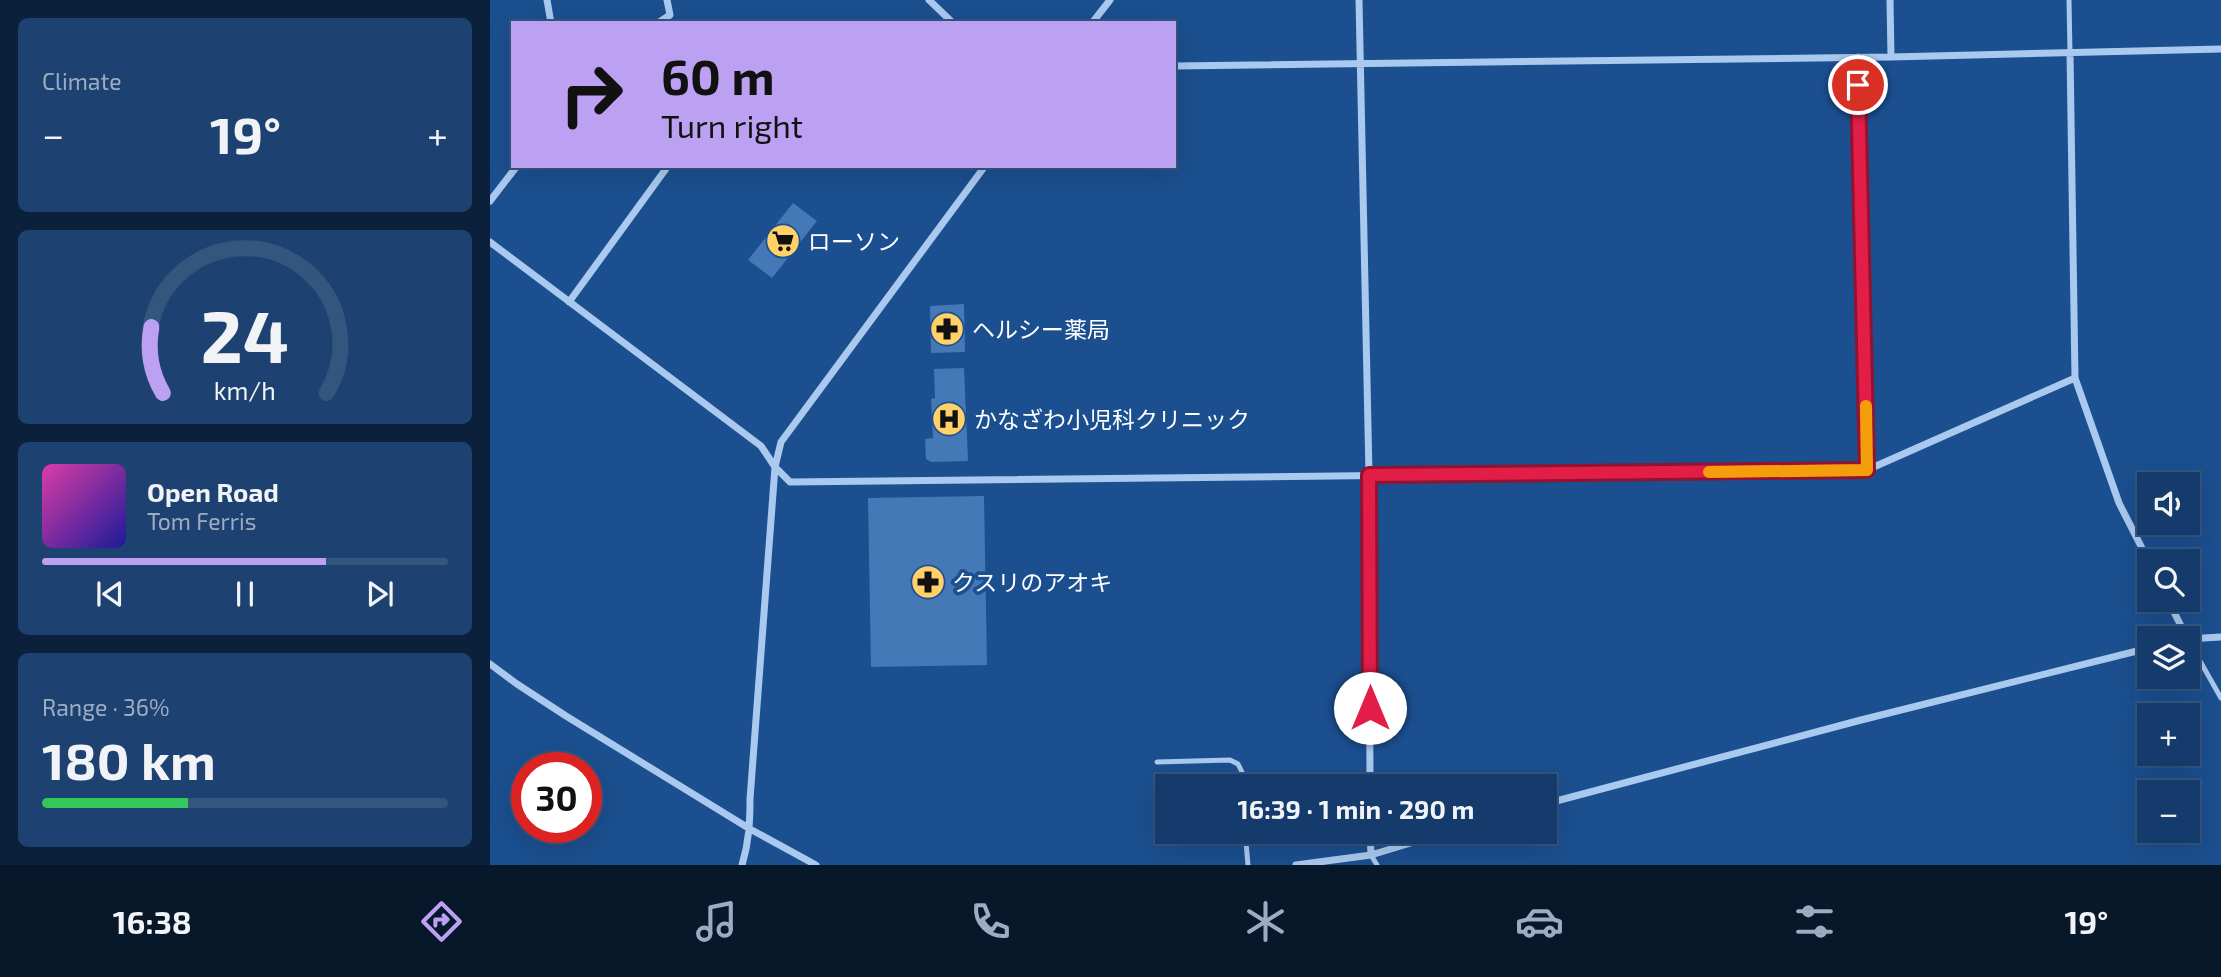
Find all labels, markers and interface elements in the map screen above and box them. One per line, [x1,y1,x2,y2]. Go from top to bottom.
text: 60 m [661,46,775,105]
icon: right [546,49,637,140]
pin [1828,55,1888,115]
icon: arrive [1839,66,1877,104]
text: Climate [42,67,122,95]
text: 19° [210,102,281,164]
text: Turn right [661,106,803,144]
text: − [42,111,64,157]
text: + [427,111,448,157]
supermarket icon: ローソン [764,222,802,260]
place label: ローソン [808,227,900,255]
text: 24 [201,290,289,378]
pharmacy icon: ヘルシー薬局 [928,310,966,348]
place label: ヘルシー薬局 [972,315,1110,343]
text: km/h [214,374,276,404]
hospital icon: かなざわ小児科クリニック [930,400,968,438]
place label: かなざわ小児科クリニック [974,405,1250,433]
map controls [2137,472,2200,843]
button: sound [2137,472,2200,535]
text: Open Road [147,476,279,507]
text: Tom Ferris [147,507,256,535]
button: search [2137,549,2200,612]
pharmacy icon: クスリのアオキ [909,563,947,601]
place label: クスリのアオキ [952,568,1112,596]
icon: previous [91,575,129,613]
icon: pause [226,575,264,613]
icon: next [361,575,399,613]
button: layers [2137,626,2200,689]
position arrow [1333,671,1407,745]
text: Range · 36% [42,693,170,721]
button: + [2137,703,2200,766]
text: 180 km [42,728,216,790]
speed limit sign: 30 [511,752,602,843]
button: − [2137,780,2200,843]
text: 16:39 · 1 min · 290 m [1238,793,1474,824]
icon: directions [417,897,466,946]
icon: music [692,897,741,946]
icon: phone [966,897,1015,946]
icon: climate [1241,897,1290,946]
icon: car [1515,897,1564,946]
icon: filters [1790,897,1839,946]
text: 16:38 [113,902,192,940]
text: 19° [2065,902,2108,940]

